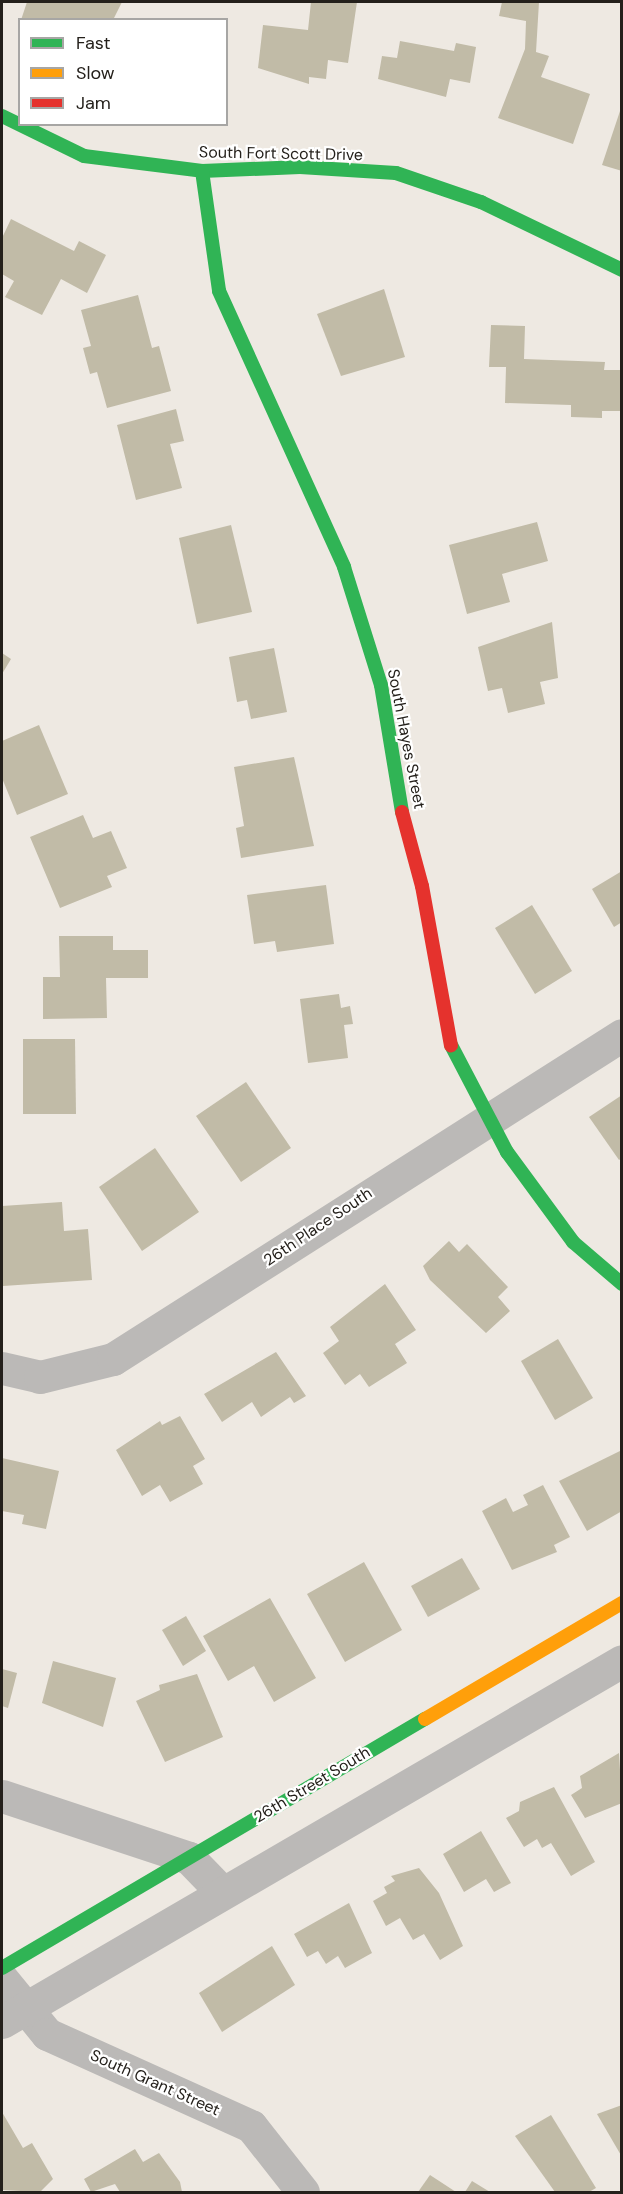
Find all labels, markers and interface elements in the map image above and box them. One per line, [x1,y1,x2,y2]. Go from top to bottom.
legend [18,18,228,126]
text: Fast [76,31,111,55]
text: Slow [76,61,115,85]
text: Jam [76,91,111,115]
street label: South Fort Scott Drive [199,143,363,165]
street label: South Hayes Street [383,668,429,810]
street label: 26th Place South [260,1184,376,1270]
street label: 26th Street South [250,1743,374,1827]
street label: South Grant Street [87,2046,223,2120]

